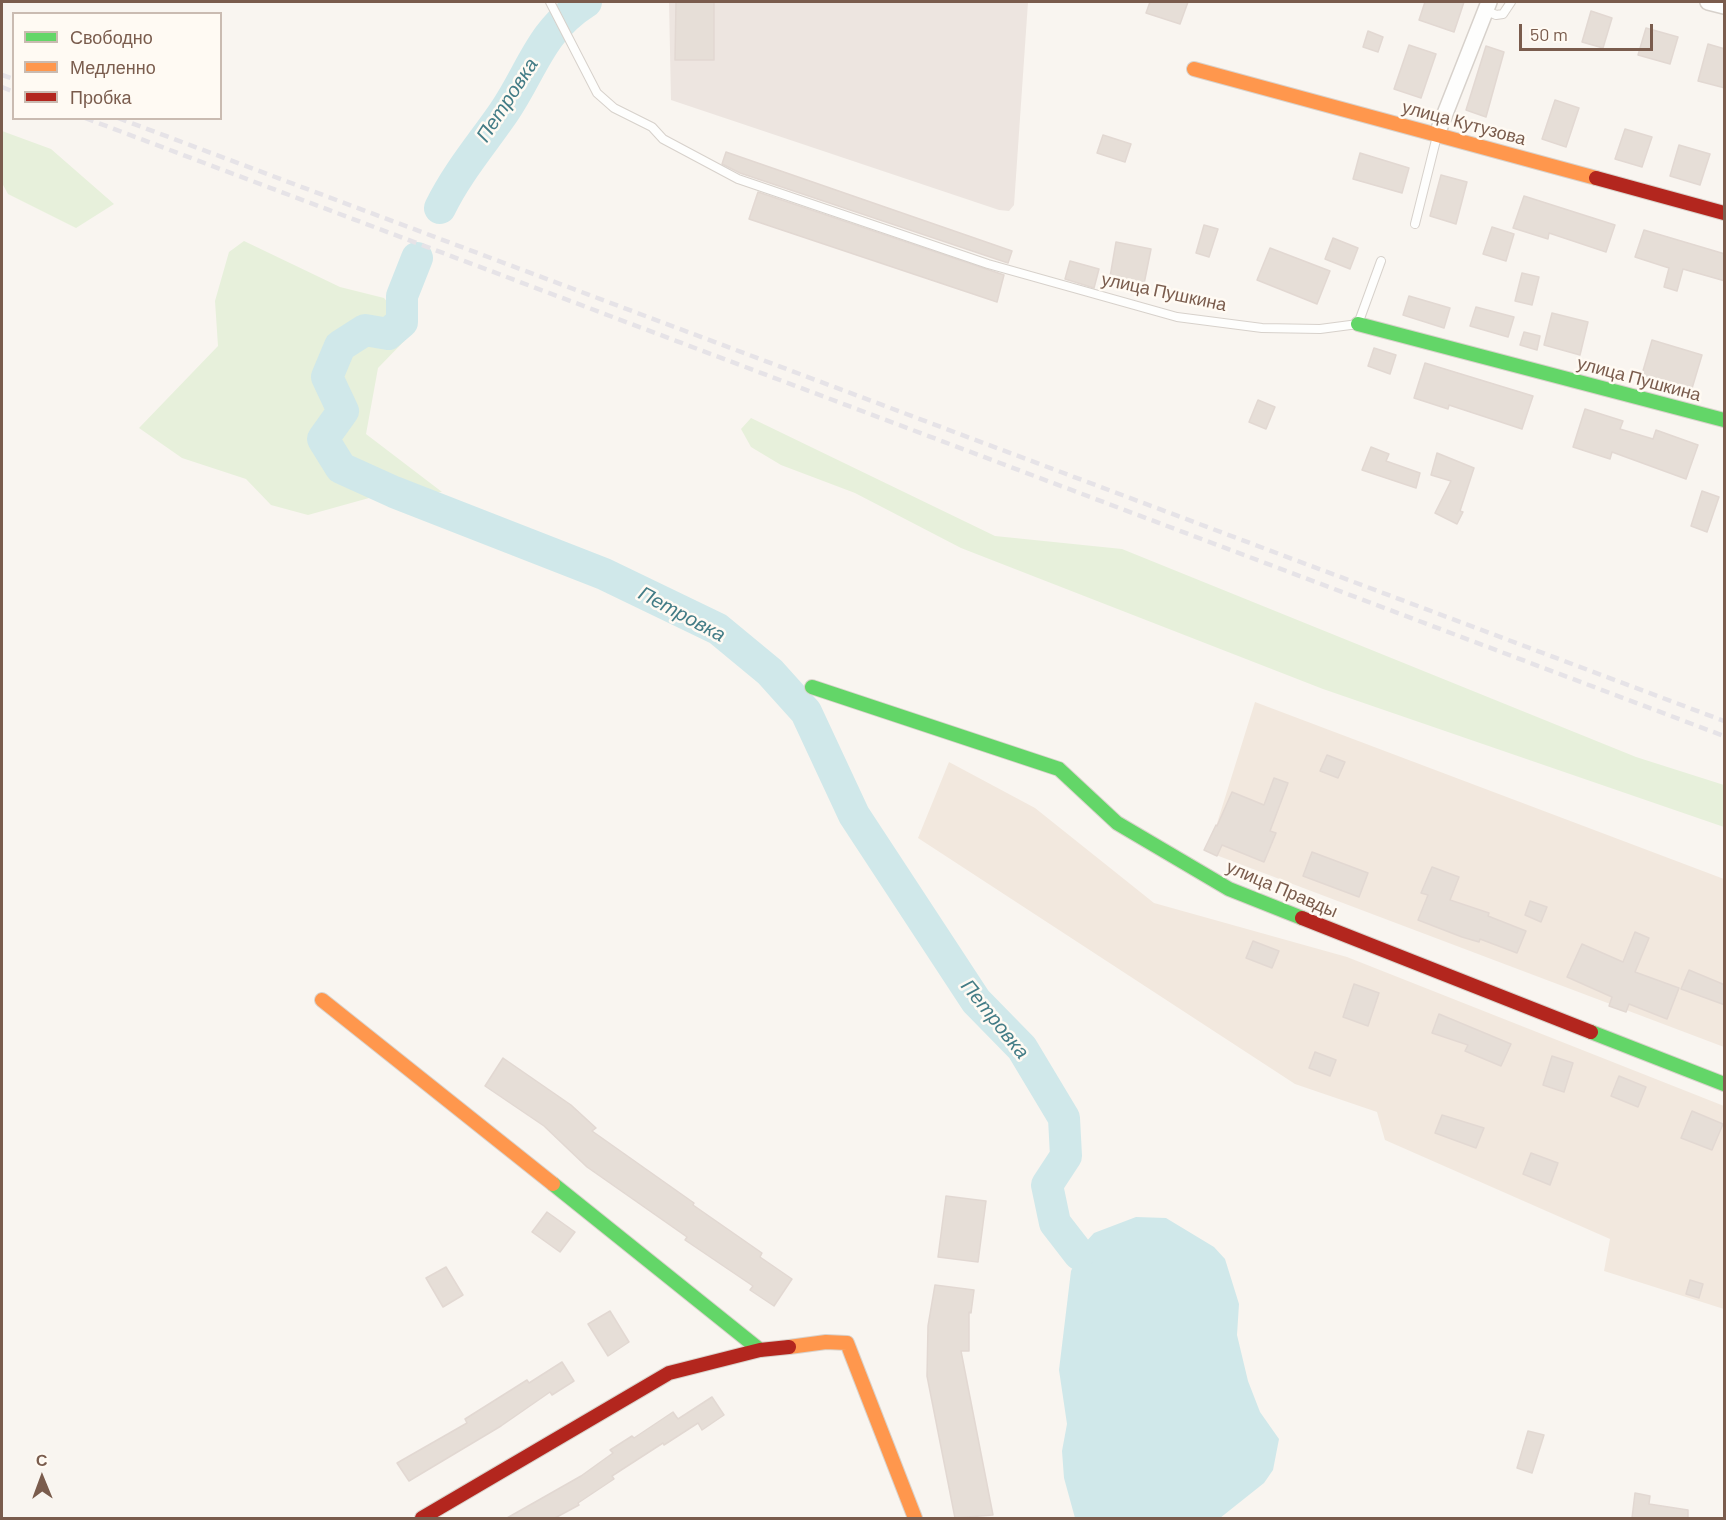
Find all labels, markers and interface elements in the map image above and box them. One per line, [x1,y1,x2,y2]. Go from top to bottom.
legend [12,12,222,120]
scale bar [1522,12,1656,50]
text: 50 m [1530,23,1568,45]
text: Свободно [70,26,153,48]
water label: Петровка [471,54,543,146]
text: Медленно [70,56,156,78]
text: Пробка [70,86,132,108]
street label: улица Кутузова [1400,96,1528,150]
street label: улица Пушкина [1099,268,1229,316]
street label: улица Пушкина [1575,352,1703,406]
water label: Петровка [634,581,730,647]
street label: улица Правды [1223,856,1341,922]
water label: Петровка [956,975,1034,1063]
north arrow [12,1448,72,1508]
text: С [36,1450,48,1469]

